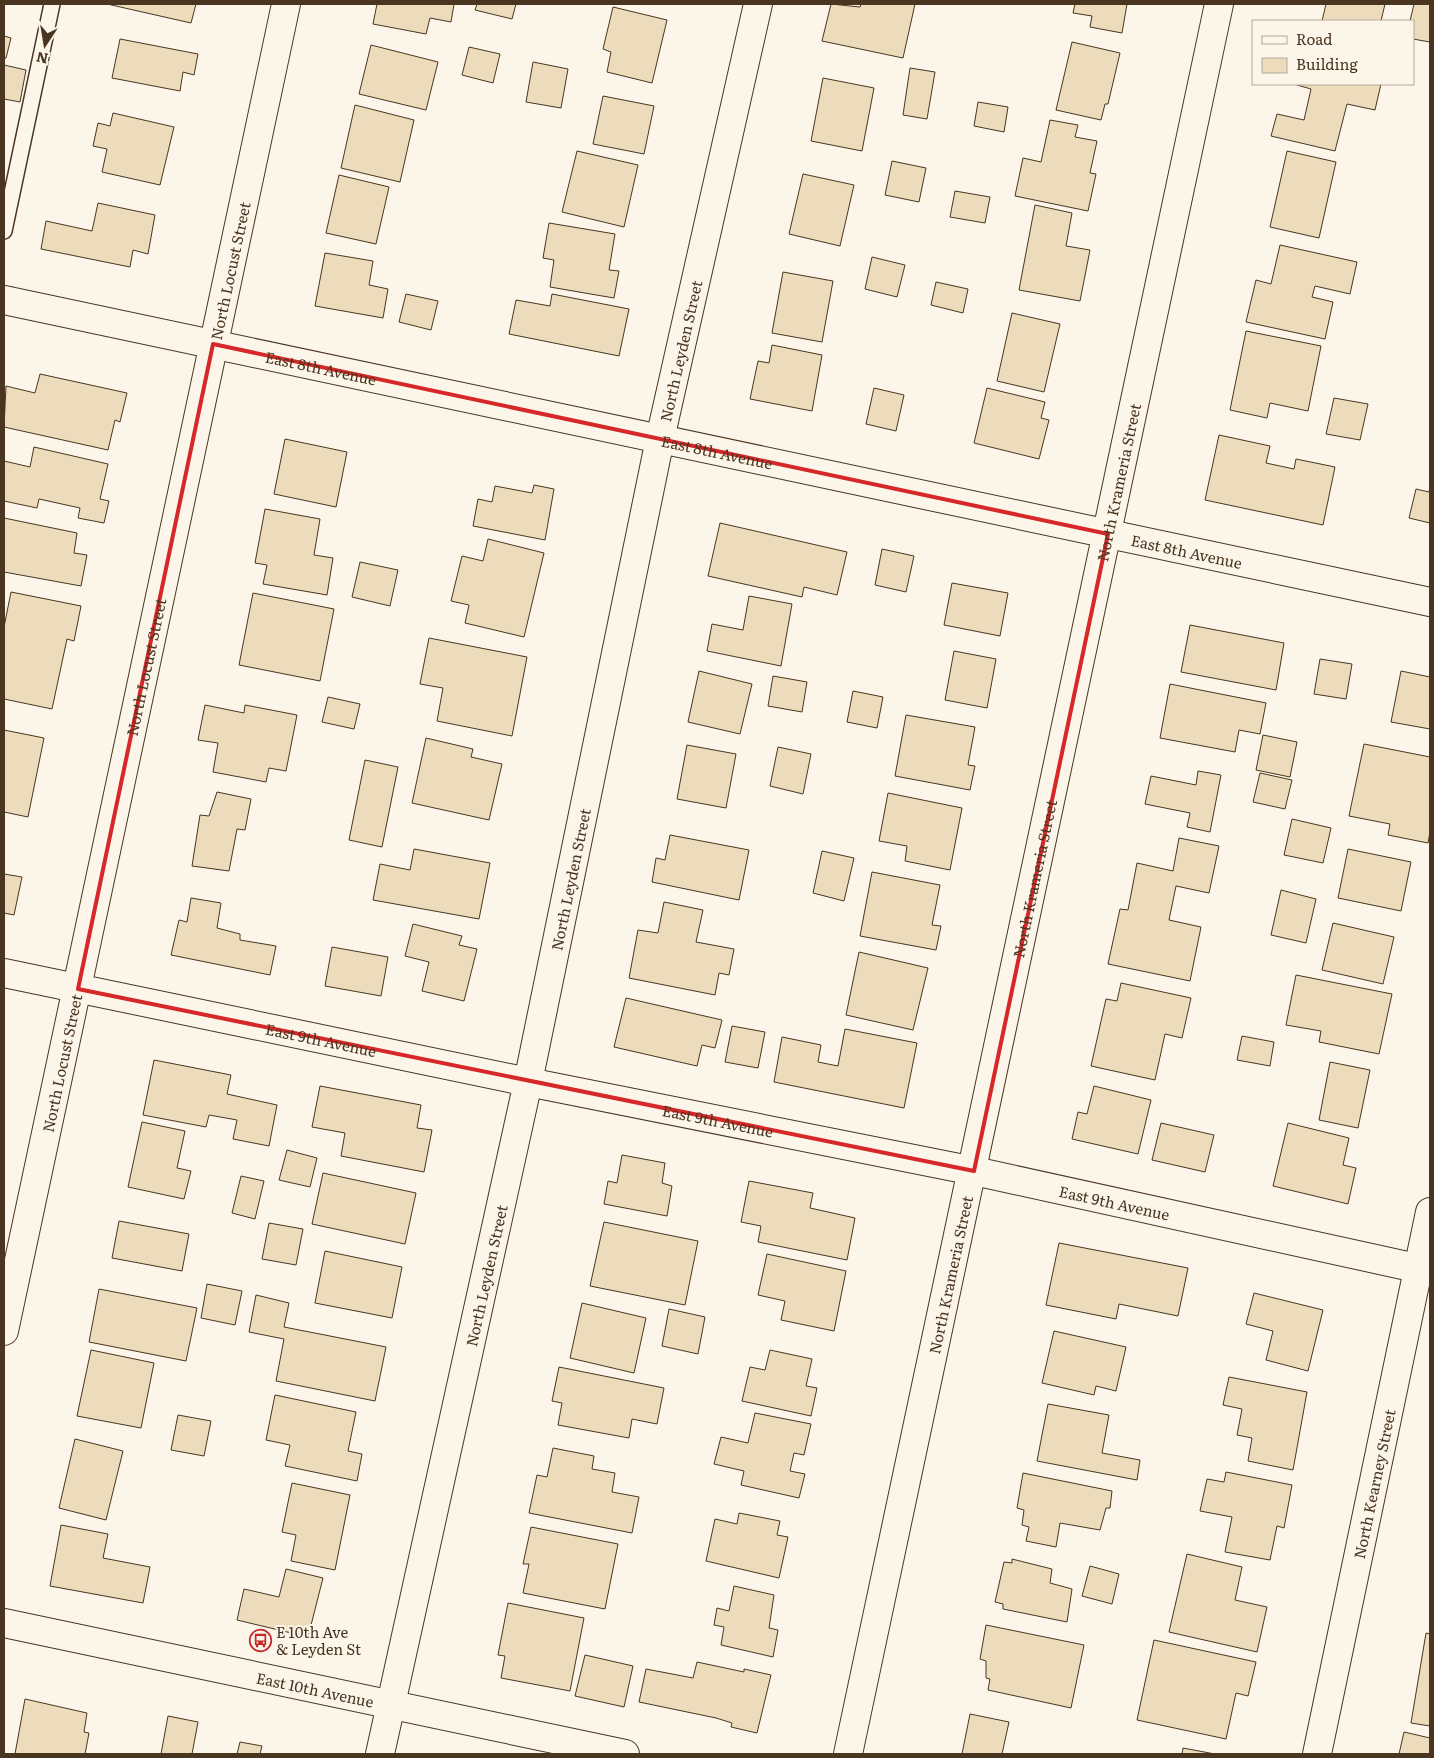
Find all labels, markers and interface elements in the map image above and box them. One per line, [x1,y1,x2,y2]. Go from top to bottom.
north arrow [20,20,70,70]
legend [1252,20,1414,85]
text: Road [1296,27,1332,50]
text: N [34,48,50,70]
text: Building [1296,52,1358,75]
street label: North Locust Street [203,200,255,342]
street label: North Leyden Street [653,278,707,424]
street label: East 8th Avenue [263,344,379,390]
street label: North Krameria Street [1090,401,1146,563]
street label: East 8th Avenue [659,428,775,474]
street label: East 8th Avenue [1129,528,1245,574]
street label: North Locust Street [119,596,171,738]
street label: North Krameria Street [1006,797,1062,960]
street label: North Leyden Street [544,806,595,952]
street label: North Locust Street [35,992,87,1134]
street label: East 9th Avenue [264,1016,379,1062]
street label: East 9th Avenue [660,1098,776,1142]
street label: East 9th Avenue [1057,1179,1172,1225]
street label: North Krameria Street [922,1193,978,1356]
street label: North Leyden Street [459,1202,512,1349]
street label: North Kearney Street [1347,1407,1400,1561]
place label: E 10th Ave & Leyden St [276,1620,361,1660]
bus stop icon: E 10th Ave & Leyden St [248,1628,272,1652]
street label: East 10th Avenue [254,1665,376,1712]

